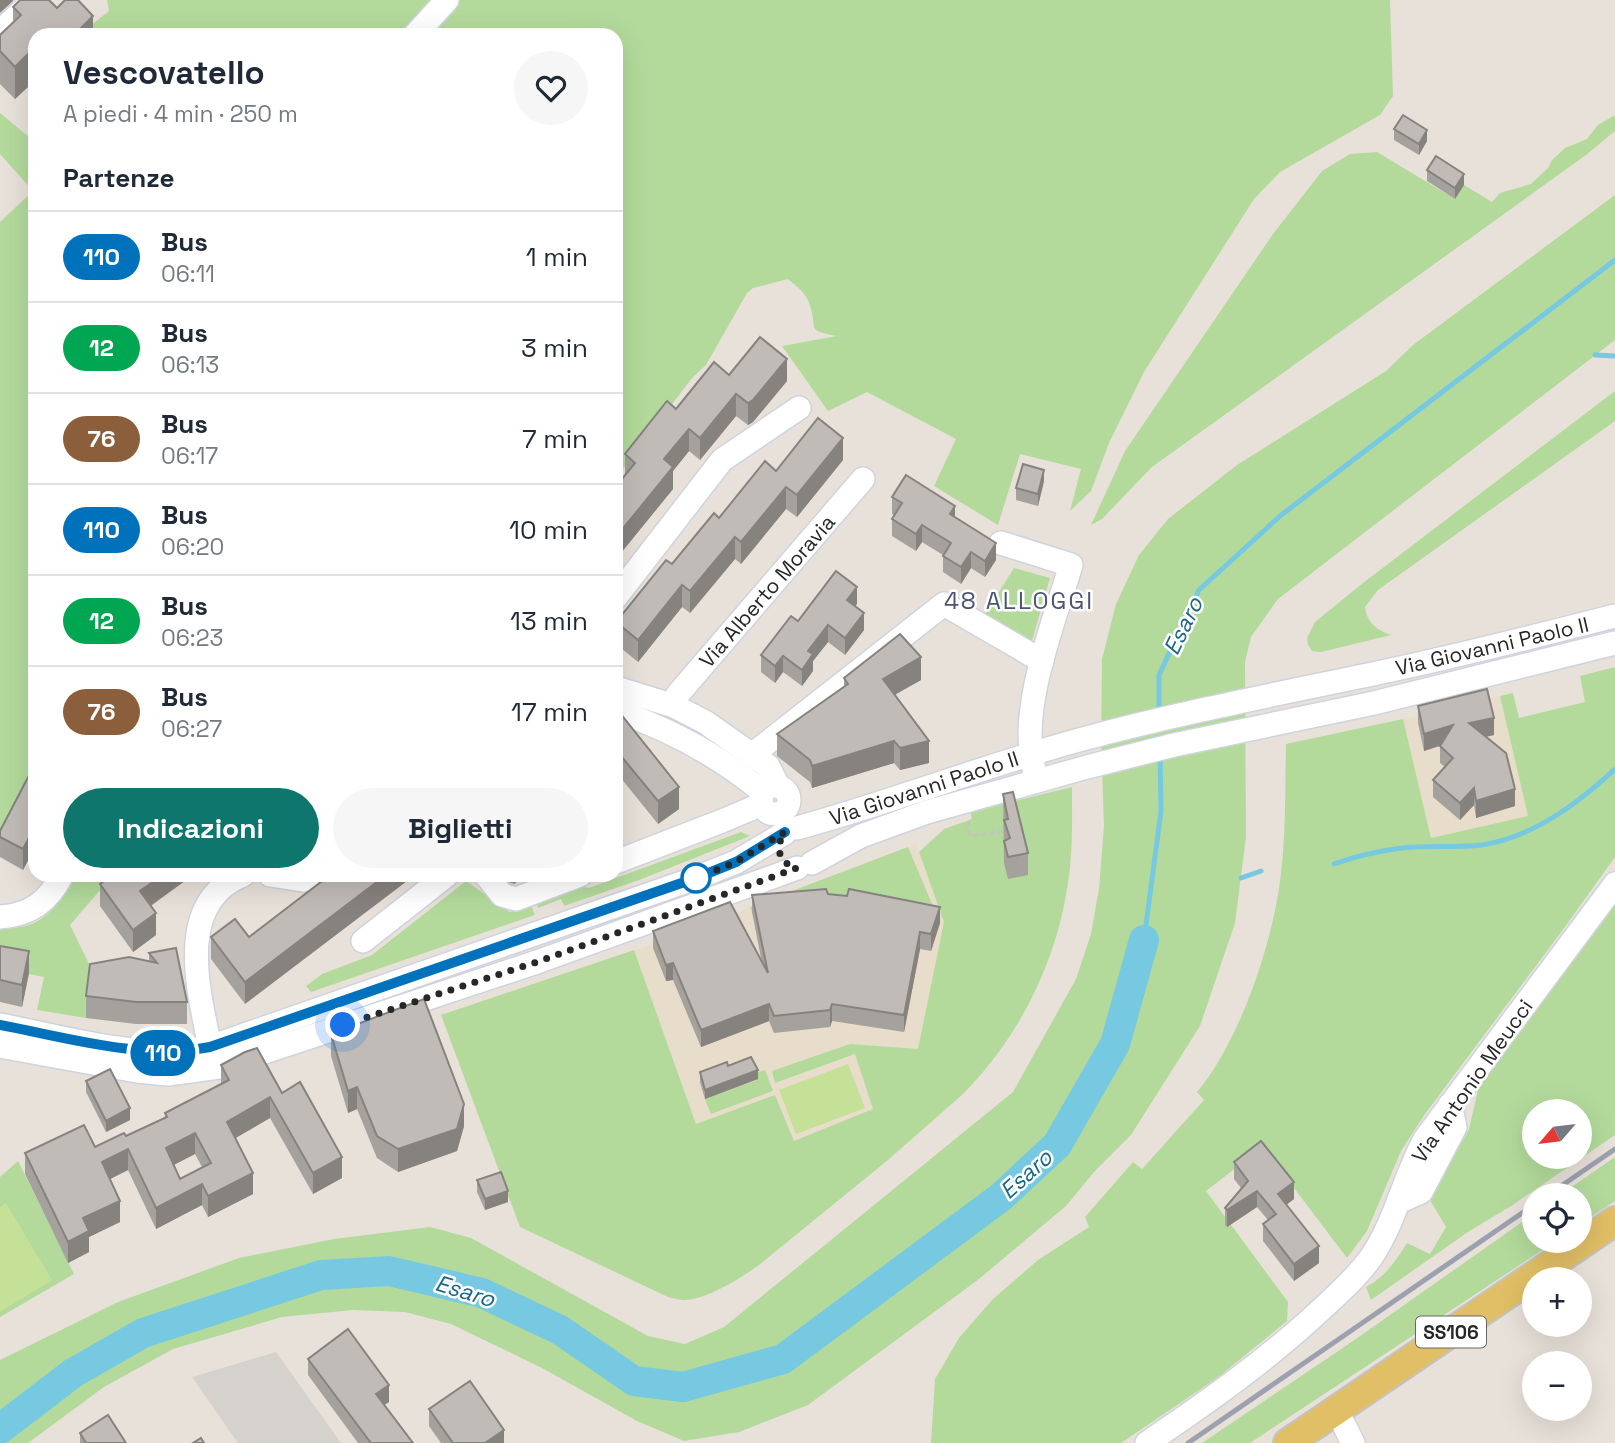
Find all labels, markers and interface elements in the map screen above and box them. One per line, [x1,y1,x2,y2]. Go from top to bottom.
button: heart [514,51,588,125]
text: Vescovatello [63,52,265,94]
text: A piedi · 4 min · 250 m [63,99,298,129]
text: Partenze [63,161,174,195]
text: Bus [161,225,208,259]
text: 1 min [526,240,588,274]
text: 110 [83,241,120,272]
text: 06:11 [161,259,215,289]
text: Bus [161,316,208,350]
text: 3 min [521,331,588,365]
text: 12 [89,332,114,363]
text: 06:13 [161,350,219,380]
text: Bus [161,407,208,441]
text: 7 min [522,422,588,456]
text: 76 [87,423,116,454]
text: 06:17 [161,441,218,471]
text: Bus [161,498,208,532]
street label: Via Alberto Moravia [693,509,841,673]
text: 10 min [509,513,588,547]
text: 110 [83,514,120,545]
text: 06:20 [161,532,224,562]
district label: 48 ALLOGGI [944,585,1094,616]
text: Bus [161,589,208,623]
water label: Esaro [1156,591,1210,660]
text: 13 min [510,604,588,638]
text: 12 [89,605,114,636]
street label: Via Giovanni Paolo II [1393,611,1591,681]
text: 06:23 [161,623,223,653]
text: Bus [161,680,208,714]
text: 17 min [511,695,588,729]
text: 76 [87,696,116,727]
text: 06:27 [161,714,222,744]
street label: Via Giovanni Paolo II [826,745,1022,831]
button: Indicazioni [63,788,319,868]
button: Biglietti [333,788,588,868]
unlabelled marker [681,863,711,893]
street label: Via Antonio Meucci [1405,994,1539,1168]
your location [325,1007,360,1042]
line badge: 110 [123,1030,203,1076]
text: 110 [144,1037,182,1068]
north arrow [1522,1099,1592,1169]
map controls [1522,1099,1592,1421]
water label: Esaro [993,1142,1059,1205]
button: locate [1522,1183,1592,1253]
button: + [1522,1267,1592,1337]
water label: Esaro [432,1268,499,1314]
road number: SS106 [1416,1316,1486,1348]
button: − [1522,1351,1592,1421]

